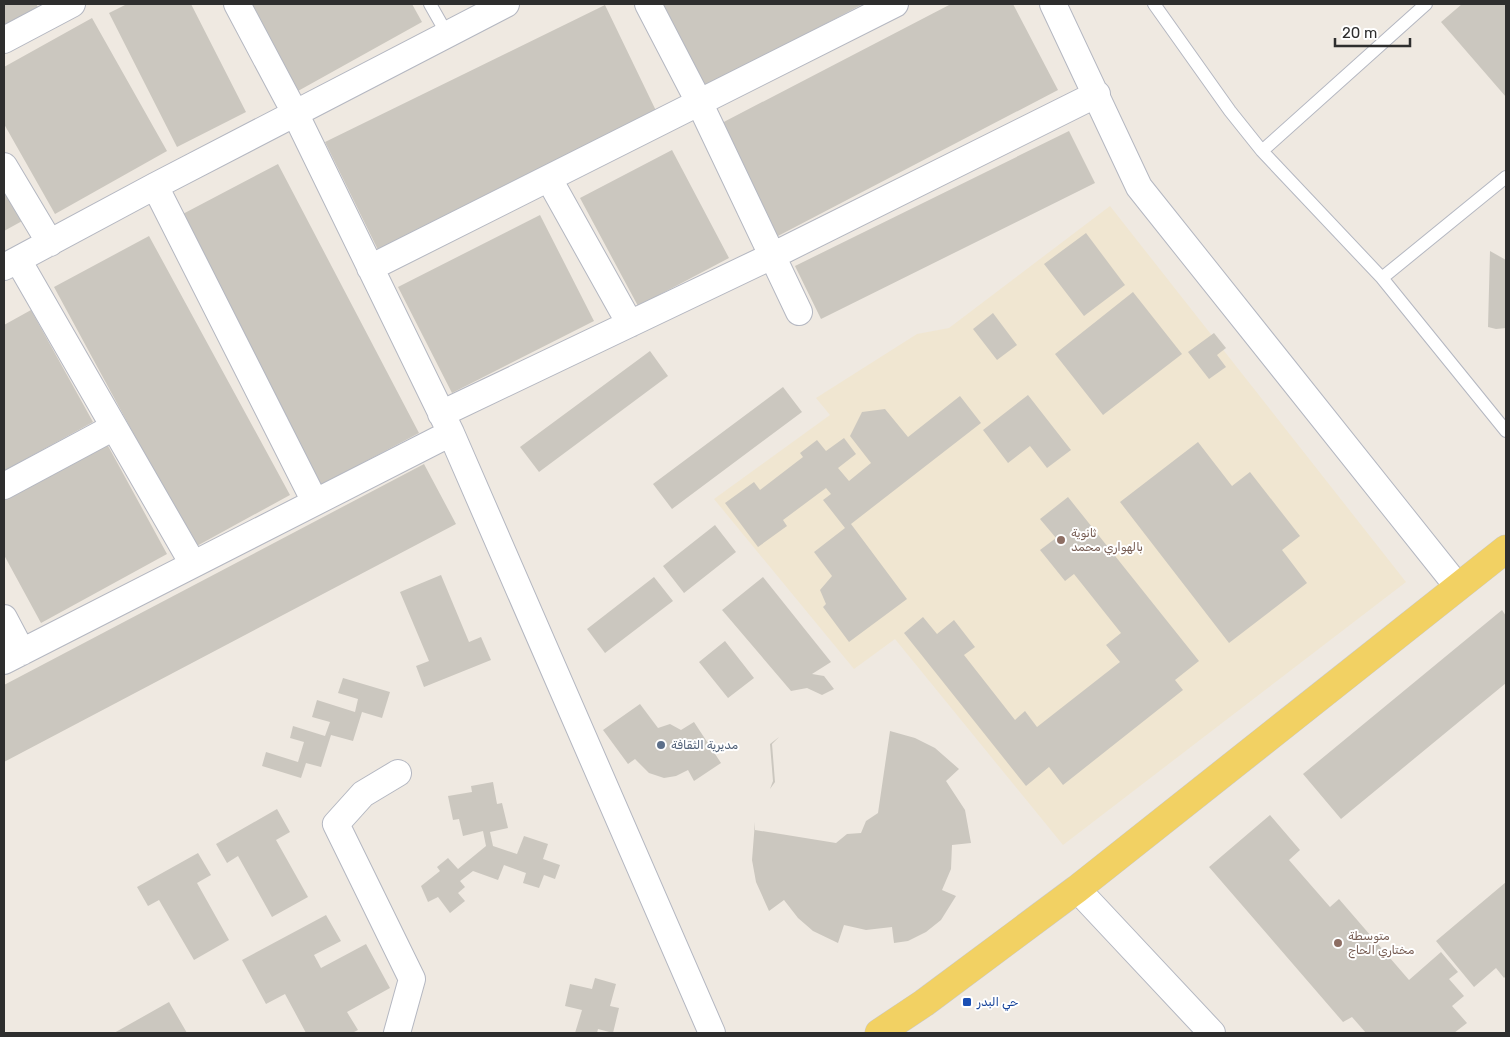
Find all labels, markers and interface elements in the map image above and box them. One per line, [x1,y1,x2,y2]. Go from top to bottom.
scale bar [1335,15,1410,47]
text: 20 m [1342,24,1377,42]
place label: ثانوية بالهواري محمد [1071,526,1143,555]
marker: ثانوية بالهواري محمد [1055,534,1067,546]
place label: مديرية الثقافة [671,738,739,753]
marker: مديرية الثقافة [655,739,667,751]
place label: متوسطة مختاري الحاج [1348,929,1415,959]
marker: متوسطة مختاري الحاج [1332,937,1344,949]
place label: حي البدر [976,995,1018,1011]
marker: حي البدر [961,996,973,1008]

